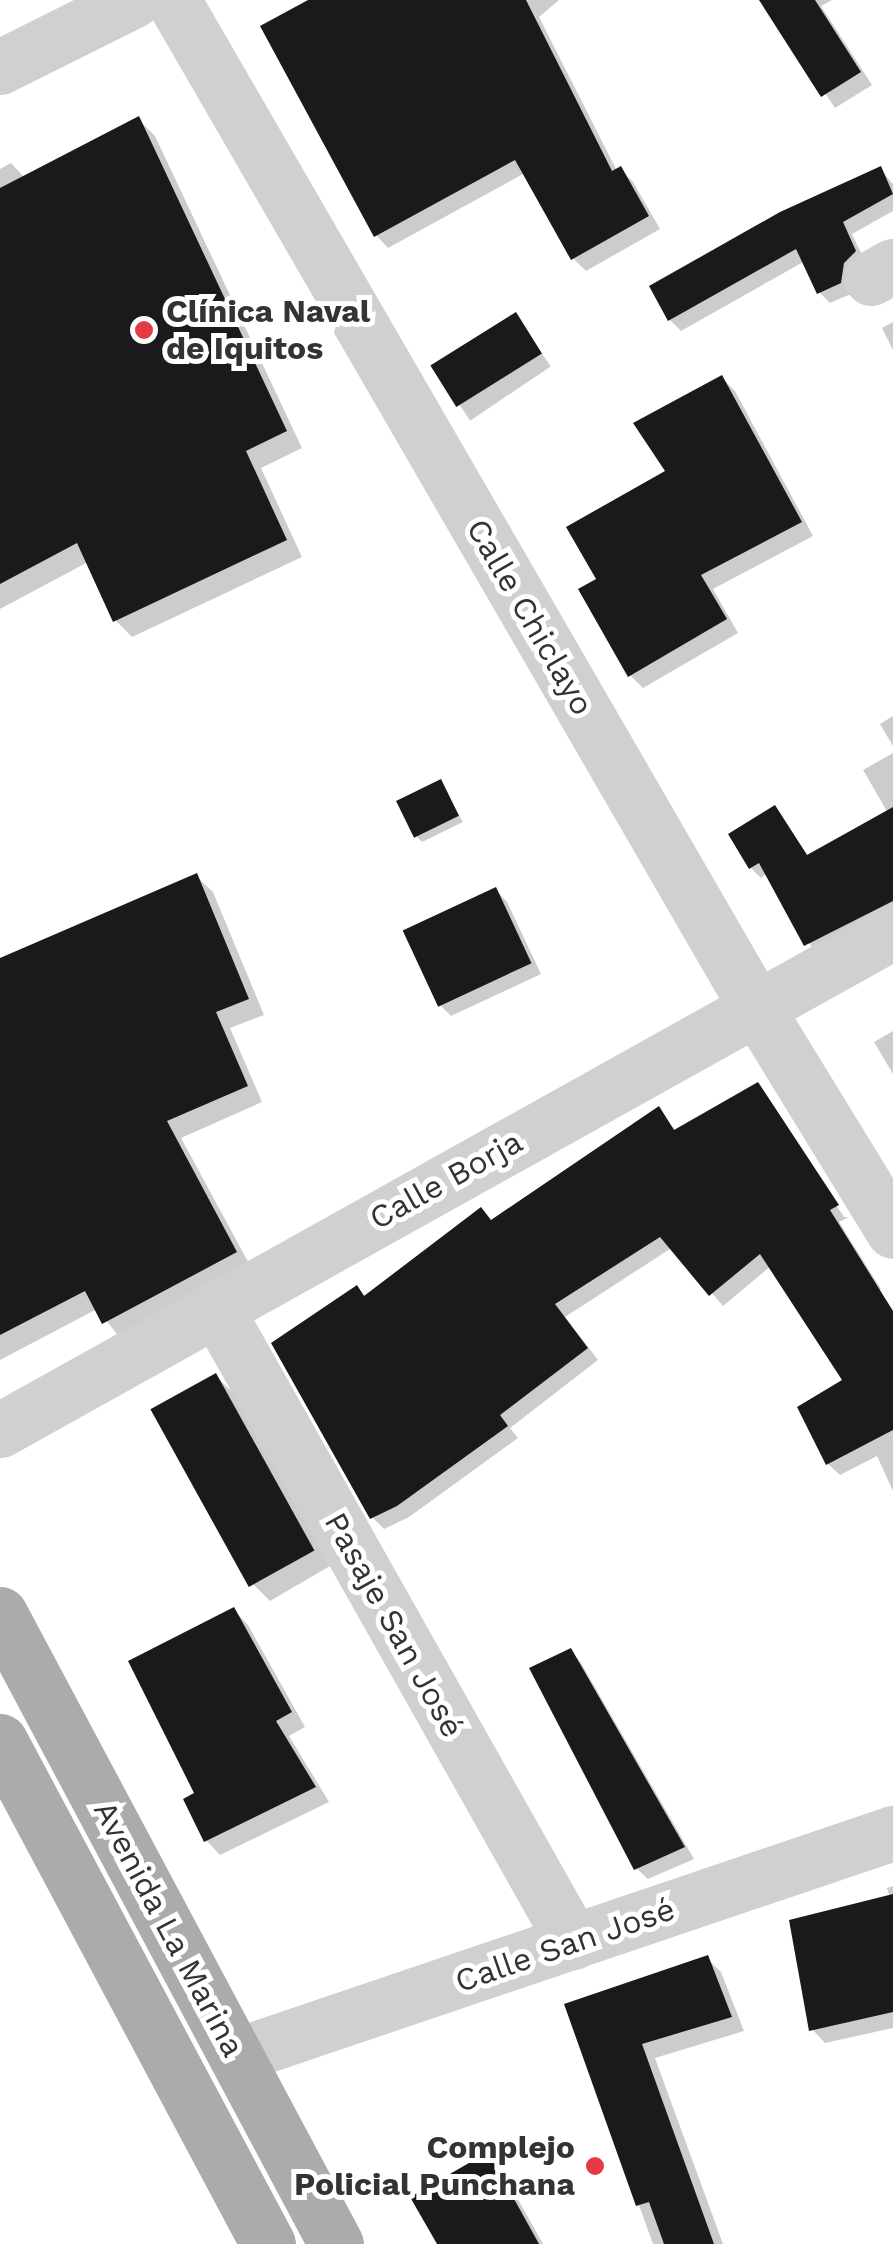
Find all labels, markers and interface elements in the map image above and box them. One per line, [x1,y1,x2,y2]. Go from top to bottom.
place label: Clínica Naval de Iquitos [166,293,371,368]
marker: Clínica Naval de Iquitos [131,317,157,343]
street label: Calle Chiclayo [458,512,602,722]
street label: Calle Borja [363,1122,529,1238]
street label: Pasaje San José [316,1506,472,1744]
street label: Avenida La Marina [85,1794,253,2064]
street label: Calle San José [450,1889,680,2001]
place label: Complejo Policial Punchana [294,2129,575,2204]
marker: Complejo Policial Punchana [584,2155,606,2177]

